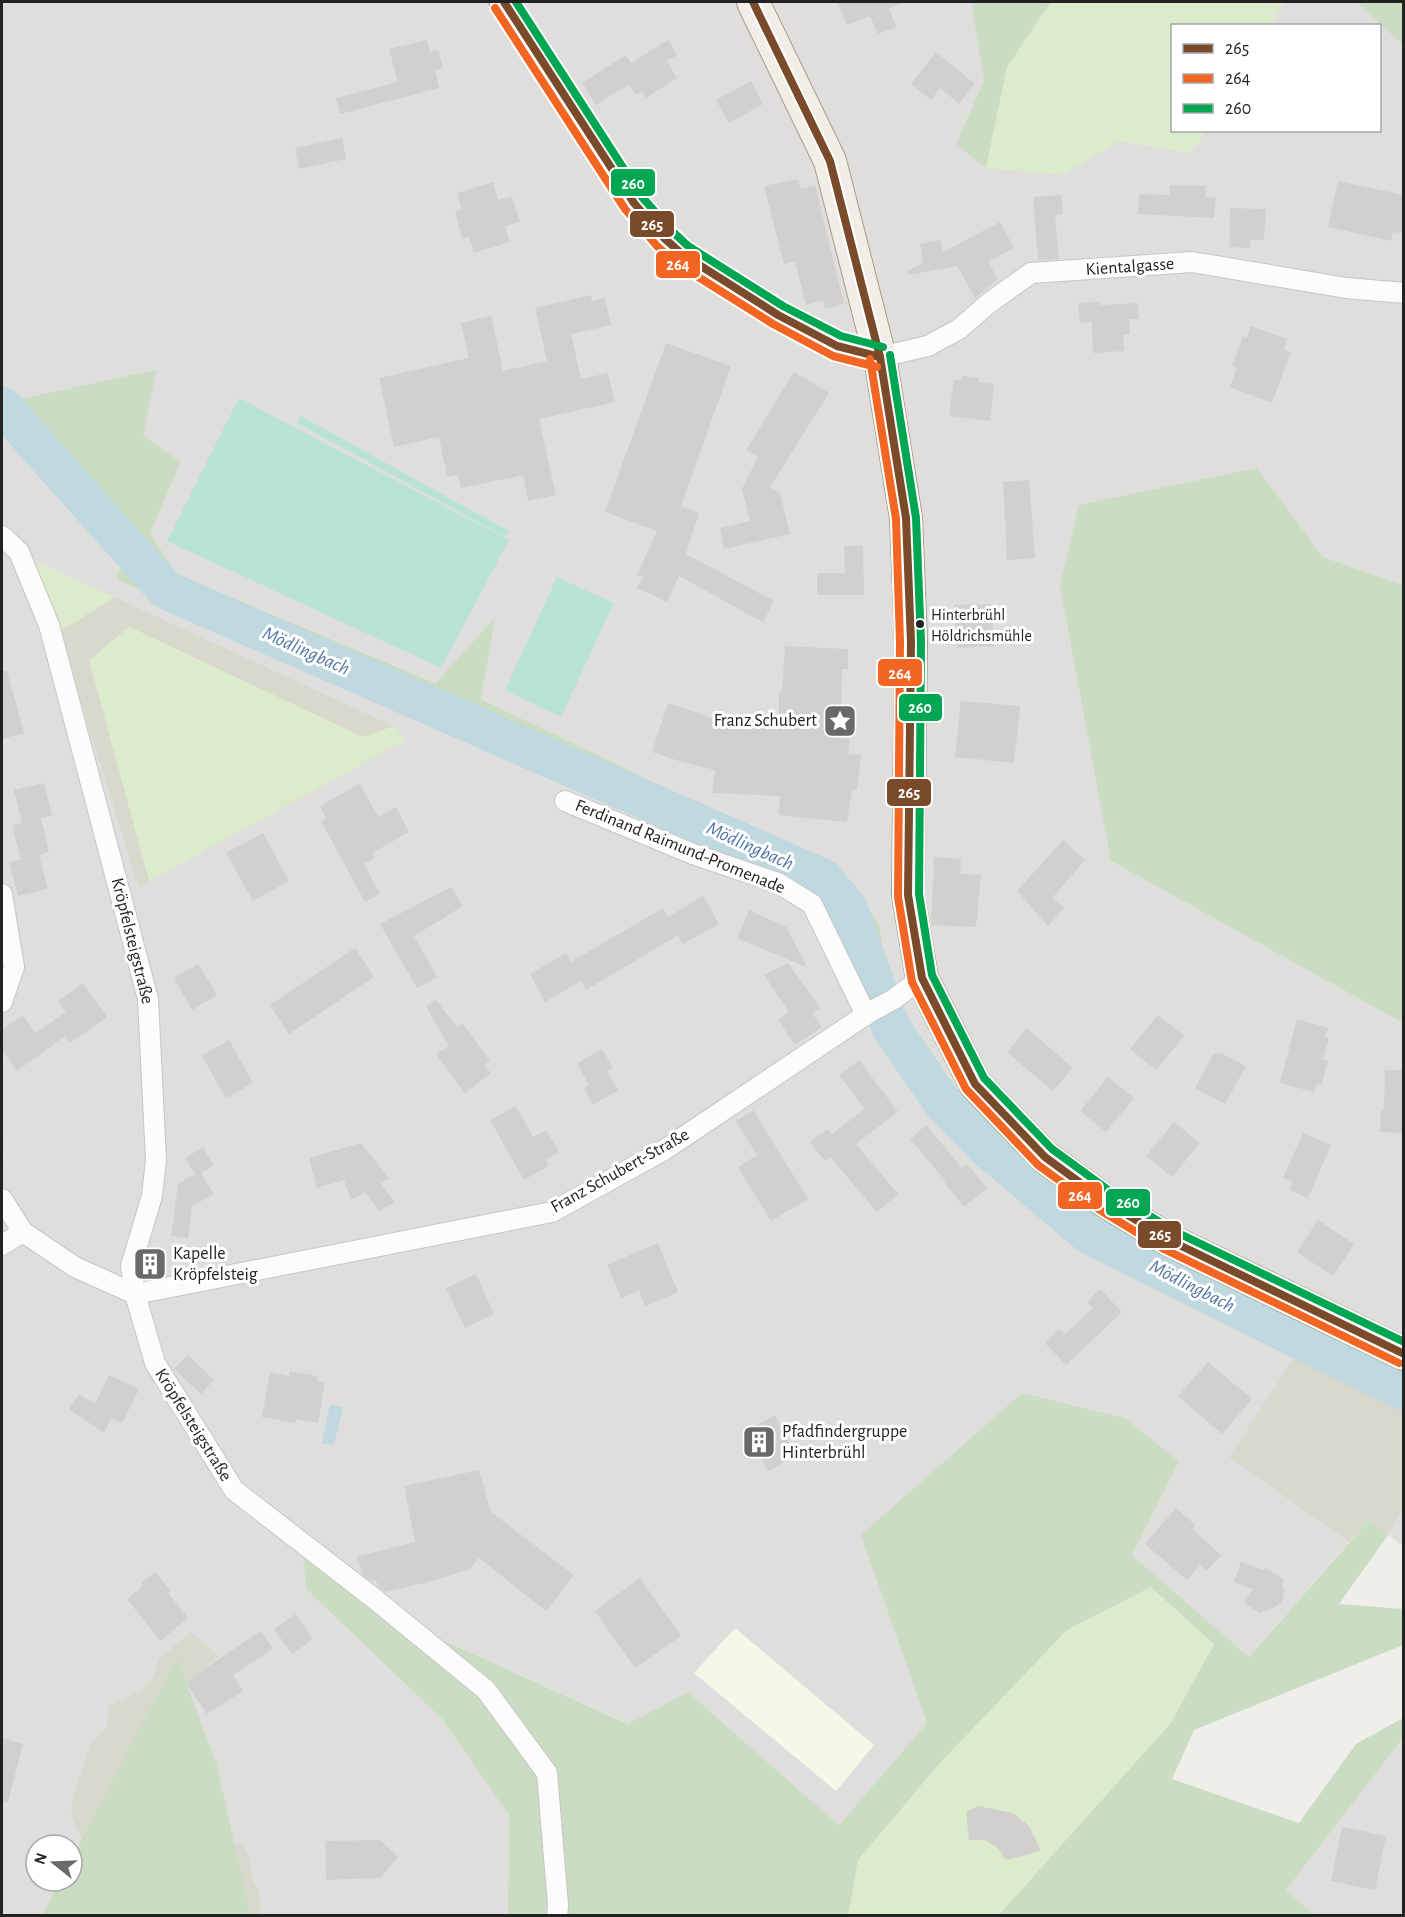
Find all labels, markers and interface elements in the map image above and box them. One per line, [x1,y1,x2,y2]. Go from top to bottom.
legend [1171,24,1381,132]
text: 265 [1225,40,1249,58]
text: 264 [1225,70,1251,88]
text: 260 [1225,100,1251,118]
line badge: 260 [610,168,656,197]
text: 260 [621,176,645,192]
line badge: 265 [629,210,675,238]
text: 265 [641,217,663,233]
line badge: 264 [655,250,701,279]
street label: Kientalgasse [1085,255,1175,279]
text: 264 [666,257,690,273]
place label: Hinterbrühl Höldrichsmühle [931,607,1032,644]
marker: Hinterbrühl Höldrichsmühle [914,618,926,630]
water label: Mödlingbach [260,623,352,679]
line badge: 264 [877,658,923,687]
text: 264 [888,666,912,682]
line badge: 260 [898,693,943,722]
text: 260 [908,700,932,716]
place icon: Franz Schubert [822,703,858,739]
place label: Franz Schubert [714,712,817,730]
line badge: 265 [886,778,932,807]
text: 265 [898,785,920,801]
street label: Ferdinand Raimund-Promenade [572,797,788,897]
water label: Mödlingbach [704,818,796,874]
street label: Kröpfelsteigstraße [108,876,156,1006]
street label: Franz Schubert-Straße [548,1126,692,1216]
line badge: 264 [1057,1181,1103,1210]
text: 264 [1068,1188,1092,1204]
line badge: 260 [1105,1188,1151,1217]
text: 260 [1116,1195,1140,1211]
line badge: 265 [1137,1220,1182,1249]
text: 265 [1149,1227,1171,1243]
place label: Kapelle Kröpfelsteig [173,1245,258,1284]
building icon: Kapelle Kröpfelsteig [132,1246,168,1282]
water label: Mödlingbach [1146,1256,1238,1316]
street label: Kröpfelsteigstraße [151,1365,235,1485]
place label: Pfadfindergruppe Hinterbrühl [782,1423,907,1462]
building icon: Pfadfindergruppe Hinterbrühl [741,1424,777,1460]
north arrow [24,1833,84,1893]
text: N [31,1851,50,1866]

